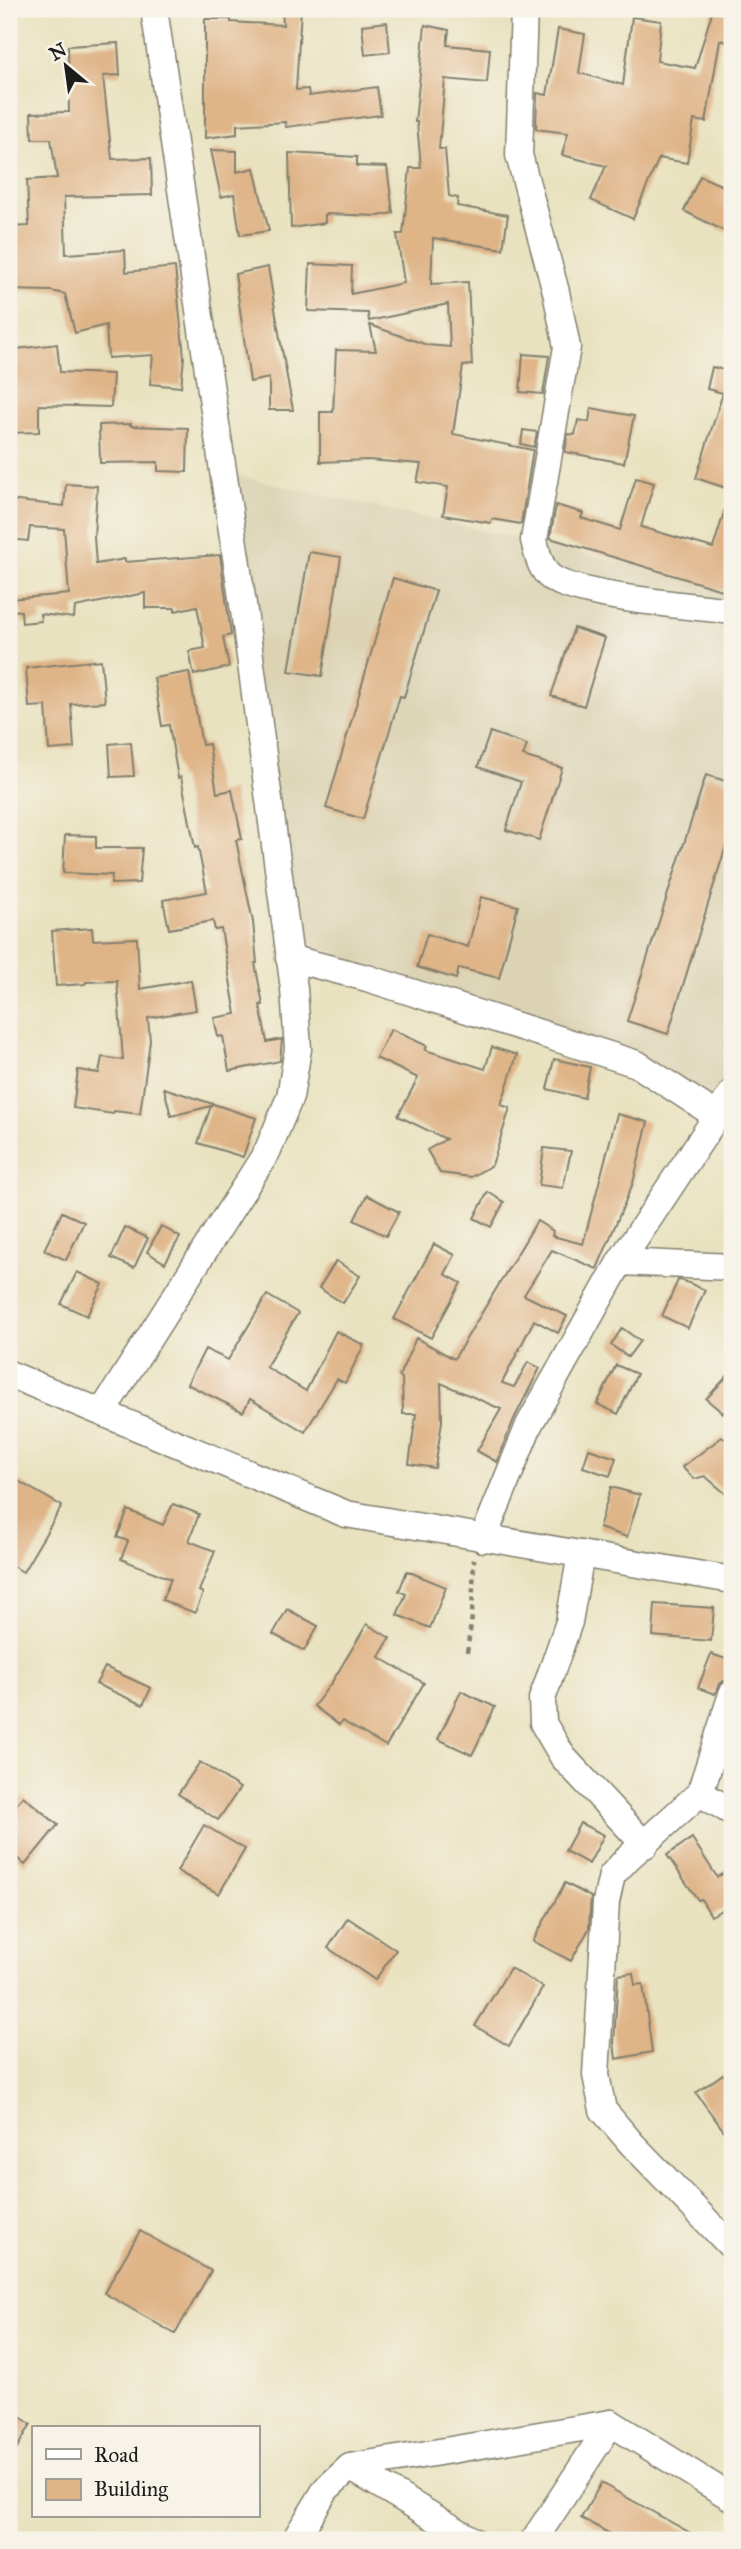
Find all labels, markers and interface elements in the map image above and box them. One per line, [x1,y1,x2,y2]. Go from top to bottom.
north arrow [32,32,102,102]
text: N [45,38,71,66]
legend [32,2426,259,2518]
text: Road [94,2442,139,2468]
text: Building [94,2476,168,2502]

